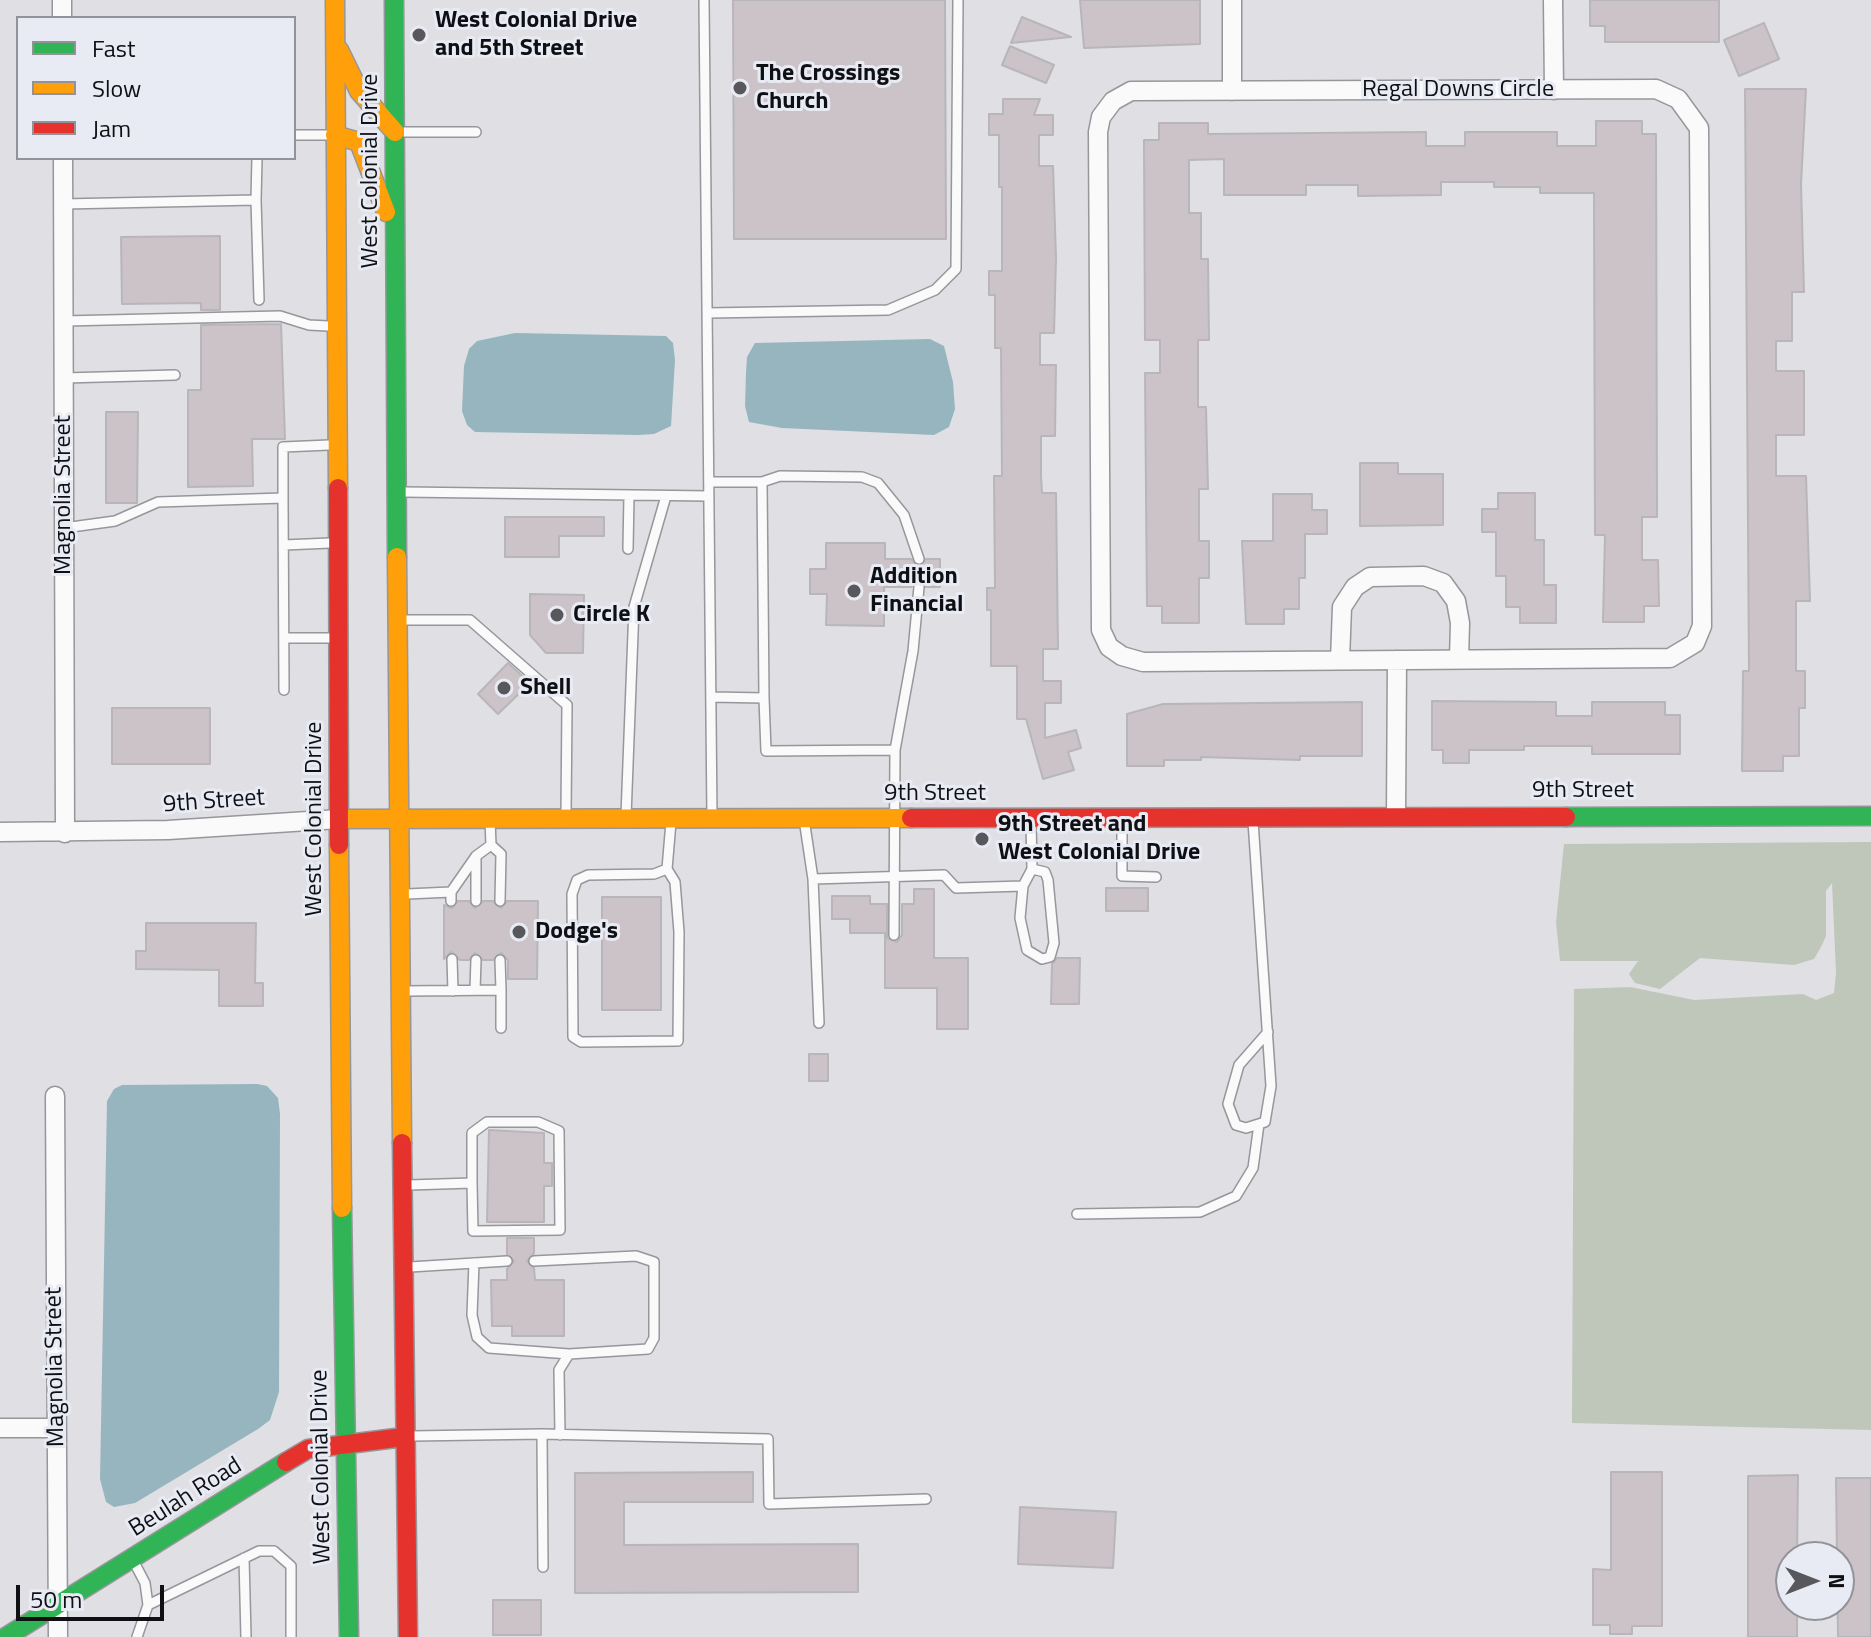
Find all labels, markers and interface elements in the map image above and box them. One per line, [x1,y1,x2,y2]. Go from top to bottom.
place label: West Colonial Drive and 5th Street [435,7,637,63]
legend [16,16,296,160]
marker: West Colonial Drive and 5th Street [410,26,428,44]
text: Fast [92,30,135,66]
place label: The Crossings Church [756,60,900,116]
text: Slow [92,70,141,106]
street label: West Colonial Drive [357,74,385,268]
street label: Regal Downs Circle [1362,76,1554,104]
marker: The Crossings Church [731,79,749,97]
text: Jam [92,110,131,146]
street label: Magnolia Street [50,415,78,575]
place label: Addition Financial [870,563,963,619]
marker: Addition Financial [845,582,863,600]
place label: Circle K [573,601,650,629]
marker: Circle K [548,606,566,624]
place label: Shell [520,674,572,702]
marker: Shell [495,679,513,697]
street label: West Colonial Drive [301,722,329,916]
street label: 9th Street [1532,777,1634,805]
street label: 9th Street [884,780,986,808]
street label: 9th Street [162,784,266,820]
place label: 9th Street and West Colonial Drive [998,811,1200,867]
marker: 9th Street and West Colonial Drive [973,830,991,848]
place label: Dodge's [535,918,618,946]
marker: Dodge's [510,923,528,941]
street label: Magnolia Street [40,1287,72,1447]
street label: West Colonial Drive [306,1369,338,1565]
street label: Beulah Road [124,1452,248,1544]
north arrow [1775,1541,1855,1621]
scale bar [20,1569,168,1619]
text: N [1820,1573,1854,1589]
text: 50 m [30,1581,82,1617]

